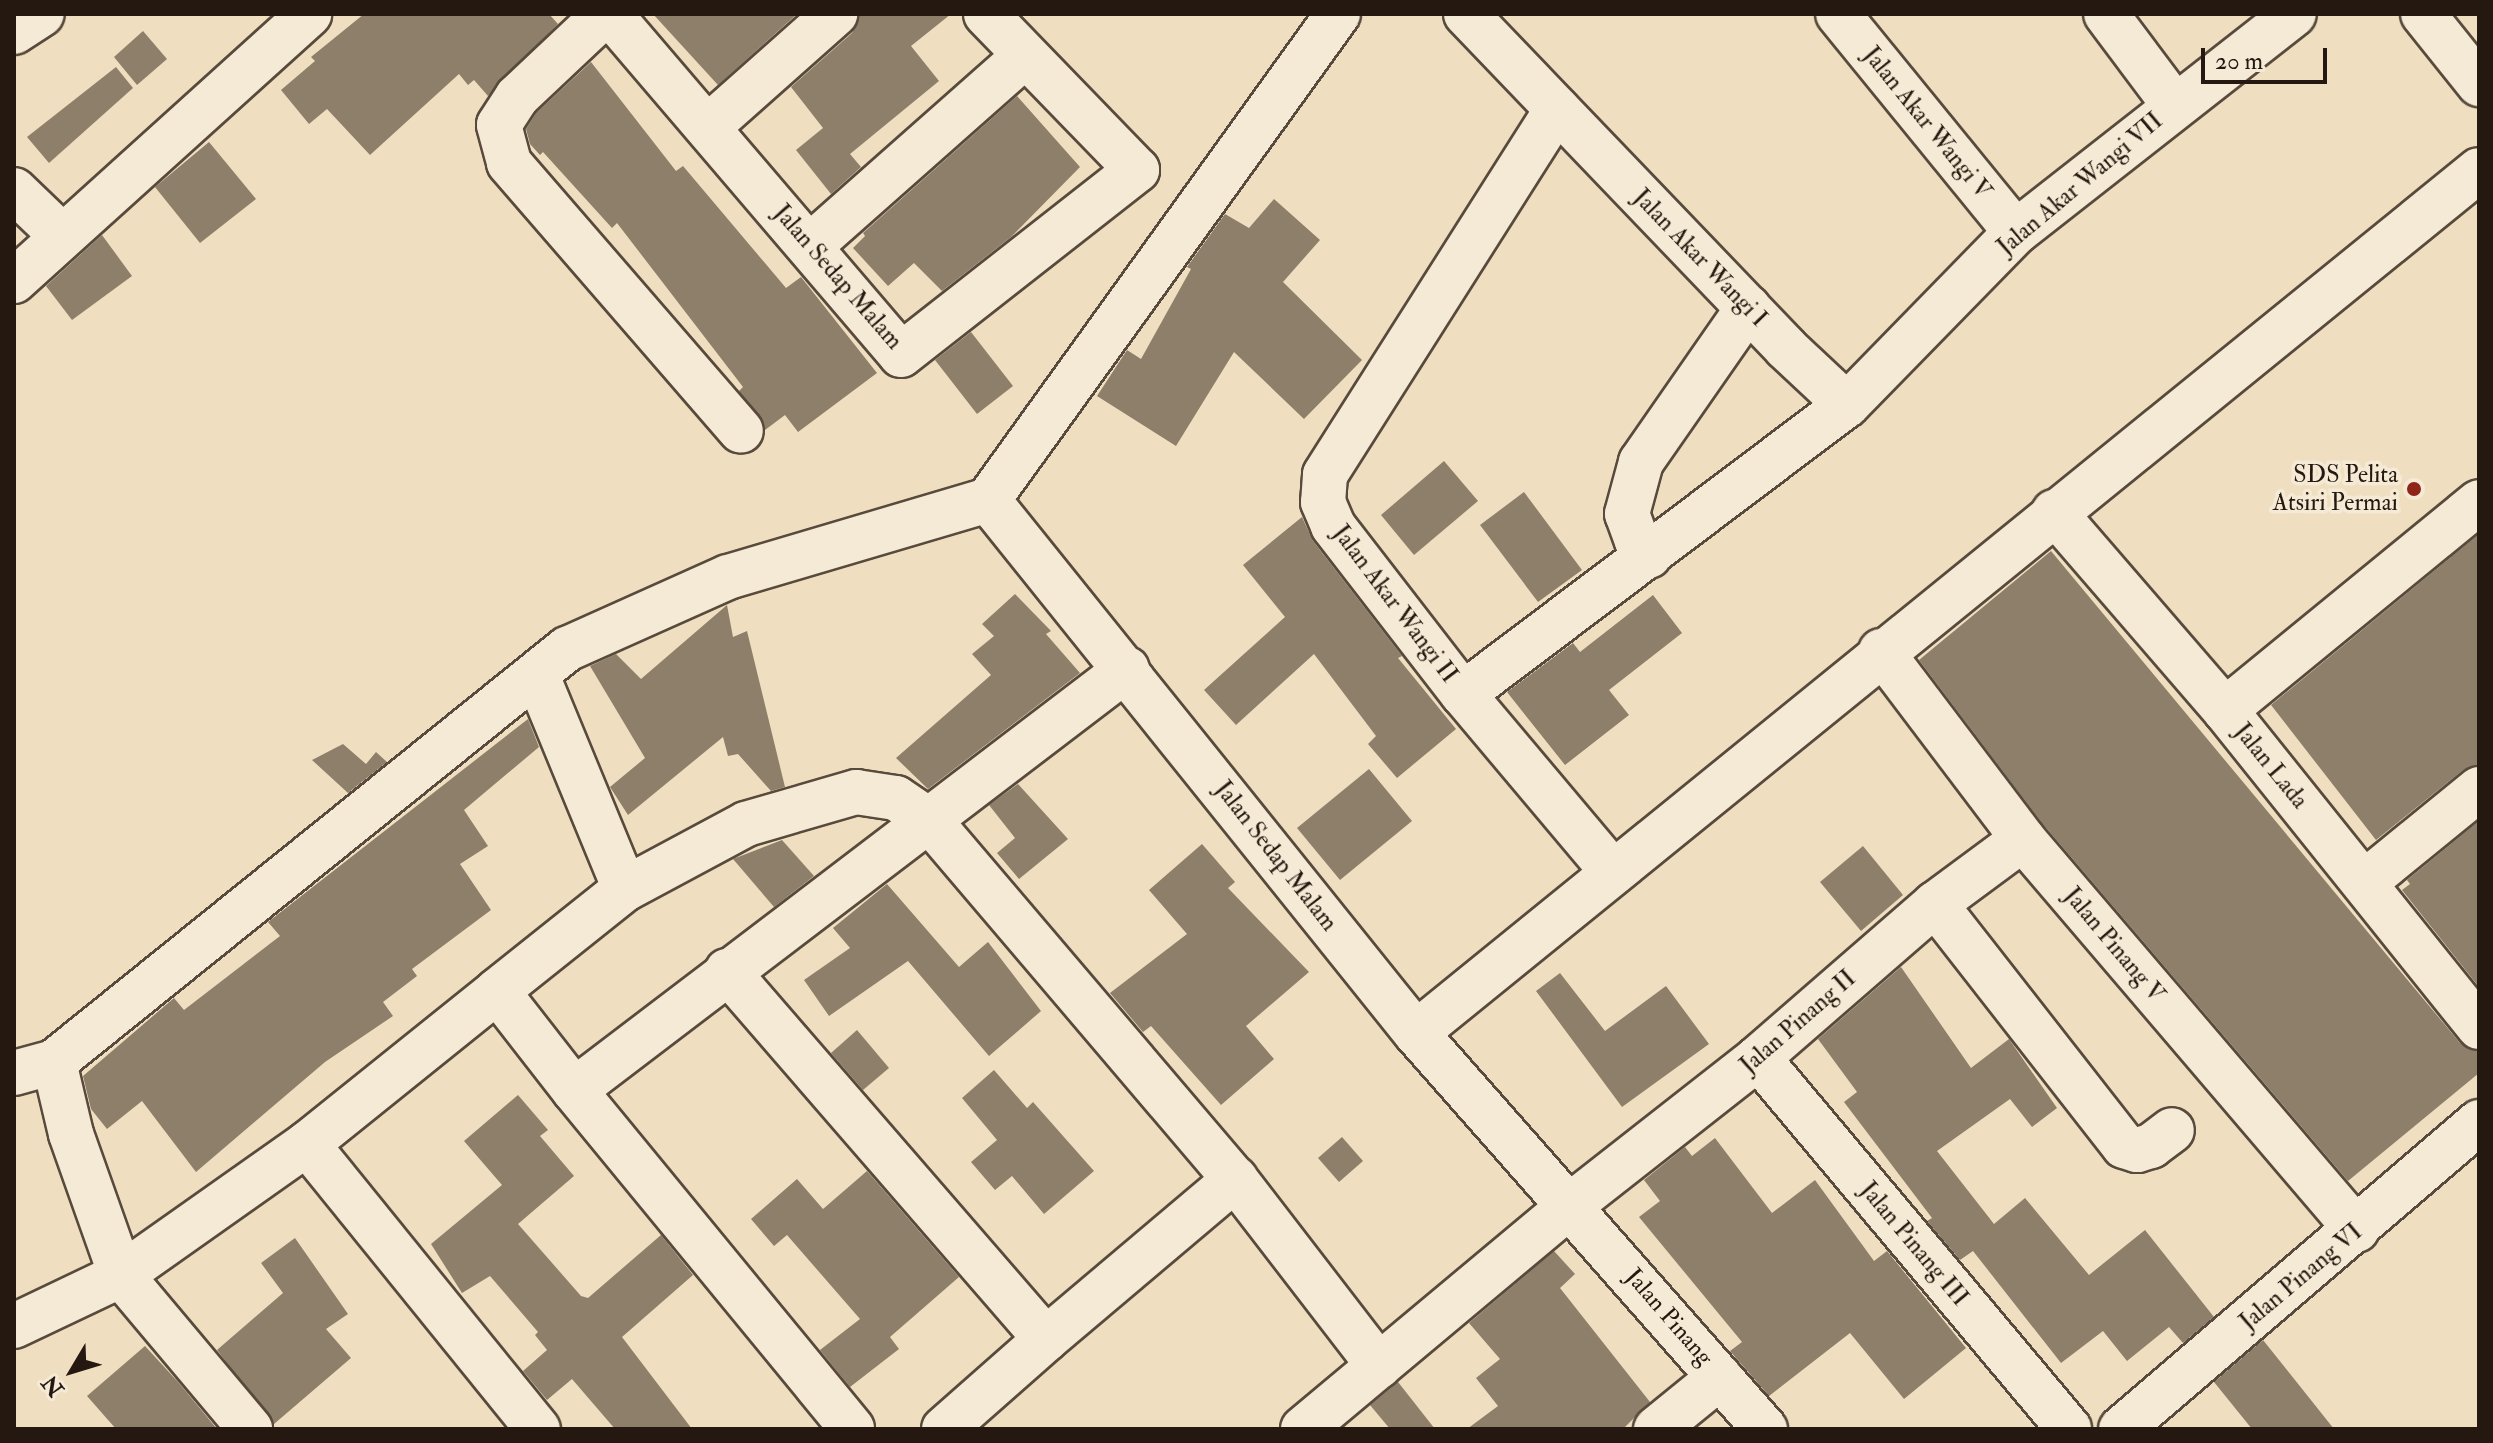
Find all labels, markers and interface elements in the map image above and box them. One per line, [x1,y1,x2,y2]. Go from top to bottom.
scale bar [2205,32,2331,82]
street label: Jalan Akar Wangi V [1857,41,1997,205]
text: 20 m [2215,46,2263,77]
street label: Jalan Akar Wangi VII [1991,106,2169,262]
street label: Jalan Akar Wangi I [1627,183,1773,333]
street label: Jalan Sedap Malam [767,199,909,355]
place label: SDS Pelita Atsiri Permai [2273,461,2398,517]
marker: SDS Pelita Atsiri Permai [2405,480,2423,498]
street label: Jalan Akar Wangi II [1326,519,1464,689]
street label: Jalan Lada [2228,718,2314,814]
street label: Jalan Sedap Malam [1209,775,1343,937]
street label: Jalan Pinang V [2058,882,2170,1008]
street label: Jalan Pinang II [1734,964,1862,1080]
street label: Jalan Pinang III [1854,1176,1974,1312]
street label: Jalan Pinang VI [2234,1217,2368,1337]
street label: Jalan Pinang [1619,1263,1719,1371]
north arrow [32,1331,112,1411]
text: N [36,1369,70,1402]

